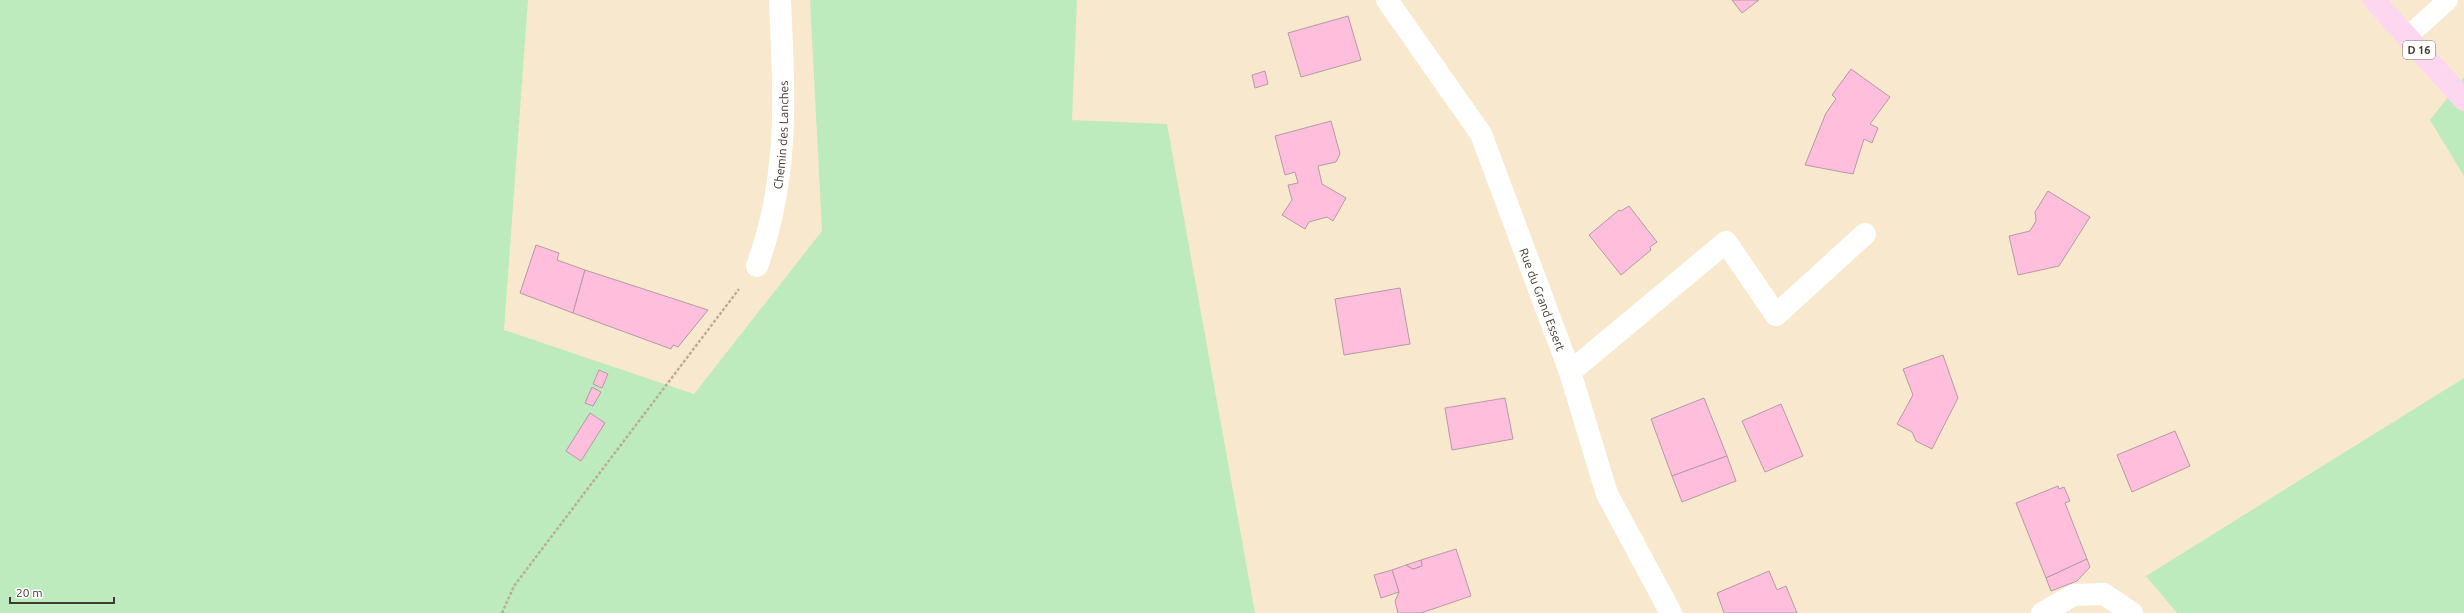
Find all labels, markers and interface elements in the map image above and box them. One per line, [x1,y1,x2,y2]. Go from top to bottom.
road number: D 16 [2403,41,2435,59]
street label: Chemin des Lanches [770,80,790,190]
street label: Rue du Grand Essert [1518,246,1568,353]
scale bar [10,579,114,605]
text: 20 m [16,586,43,599]

